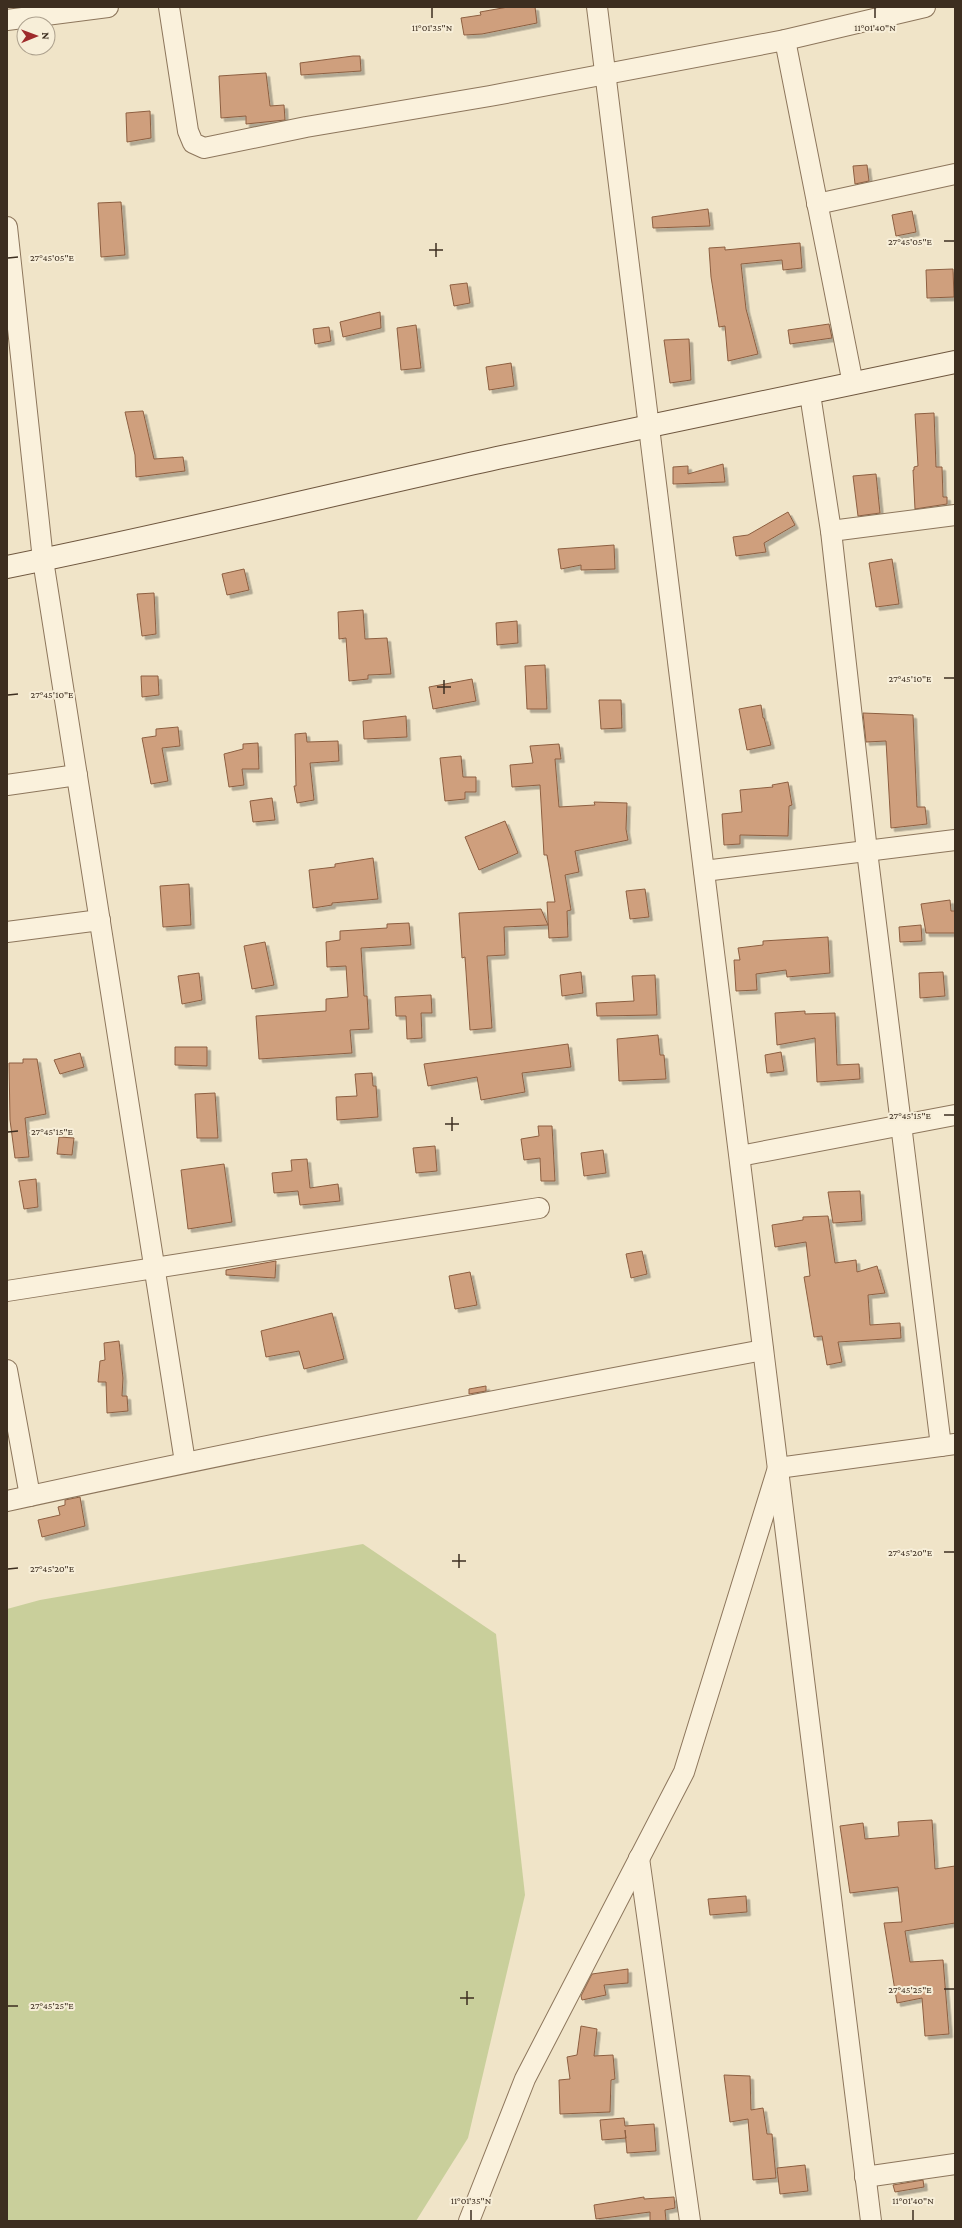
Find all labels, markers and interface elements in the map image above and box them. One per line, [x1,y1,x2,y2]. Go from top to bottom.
north arrow [16,16,56,56]
text: 11°01'35"N [412,22,453,33]
text: 11°01'40"N [854,22,896,33]
text: N [40,32,52,40]
text: 27°45'05"E [888,236,933,247]
text: 27°45'05"E [30,252,75,263]
text: 27°45'10"E [889,673,932,684]
text: 27°45'10"E [31,689,74,700]
text: 27°45'15"E [889,1110,932,1121]
text: 27°45'15"E [31,1126,74,1137]
text: 27°45'20"E [888,1547,933,1558]
text: 27°45'20"E [30,1563,75,1574]
text: 27°45'25"E [888,1984,932,1995]
text: 27°45'25"E [30,2000,74,2011]
text: 11°01'35"N [451,2195,492,2206]
text: 11°01'40"N [892,2195,934,2206]

